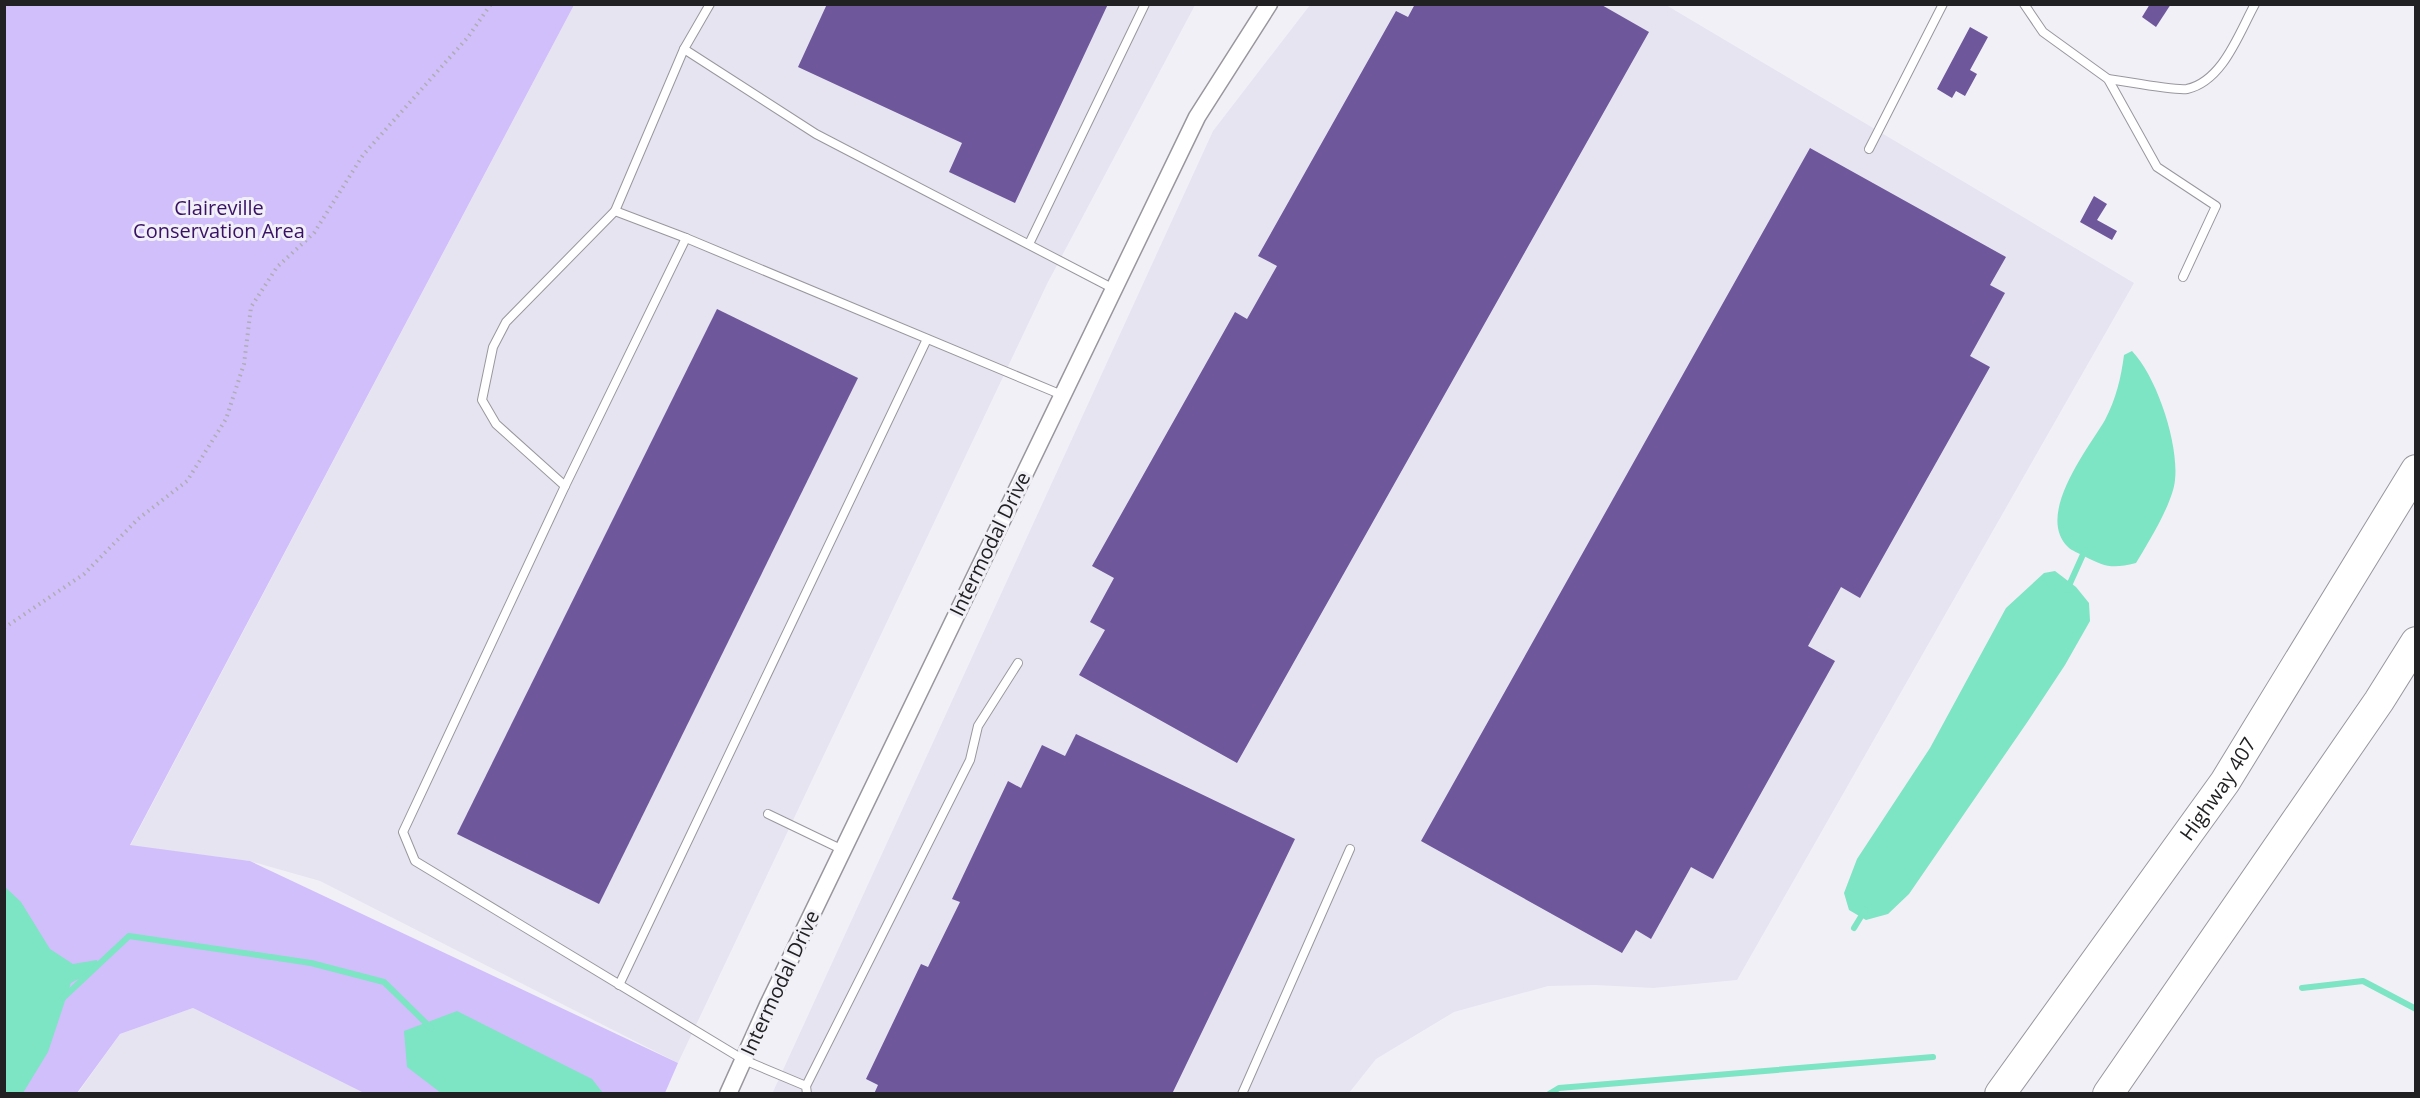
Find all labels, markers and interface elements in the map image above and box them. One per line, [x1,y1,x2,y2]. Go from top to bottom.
park label: Claireville Conservation Area [133,194,305,244]
street label: Intermodal Drive [943,467,1036,620]
street label: Highway 407 [2173,732,2262,846]
street label: Intermodal Drive [734,906,825,1060]

